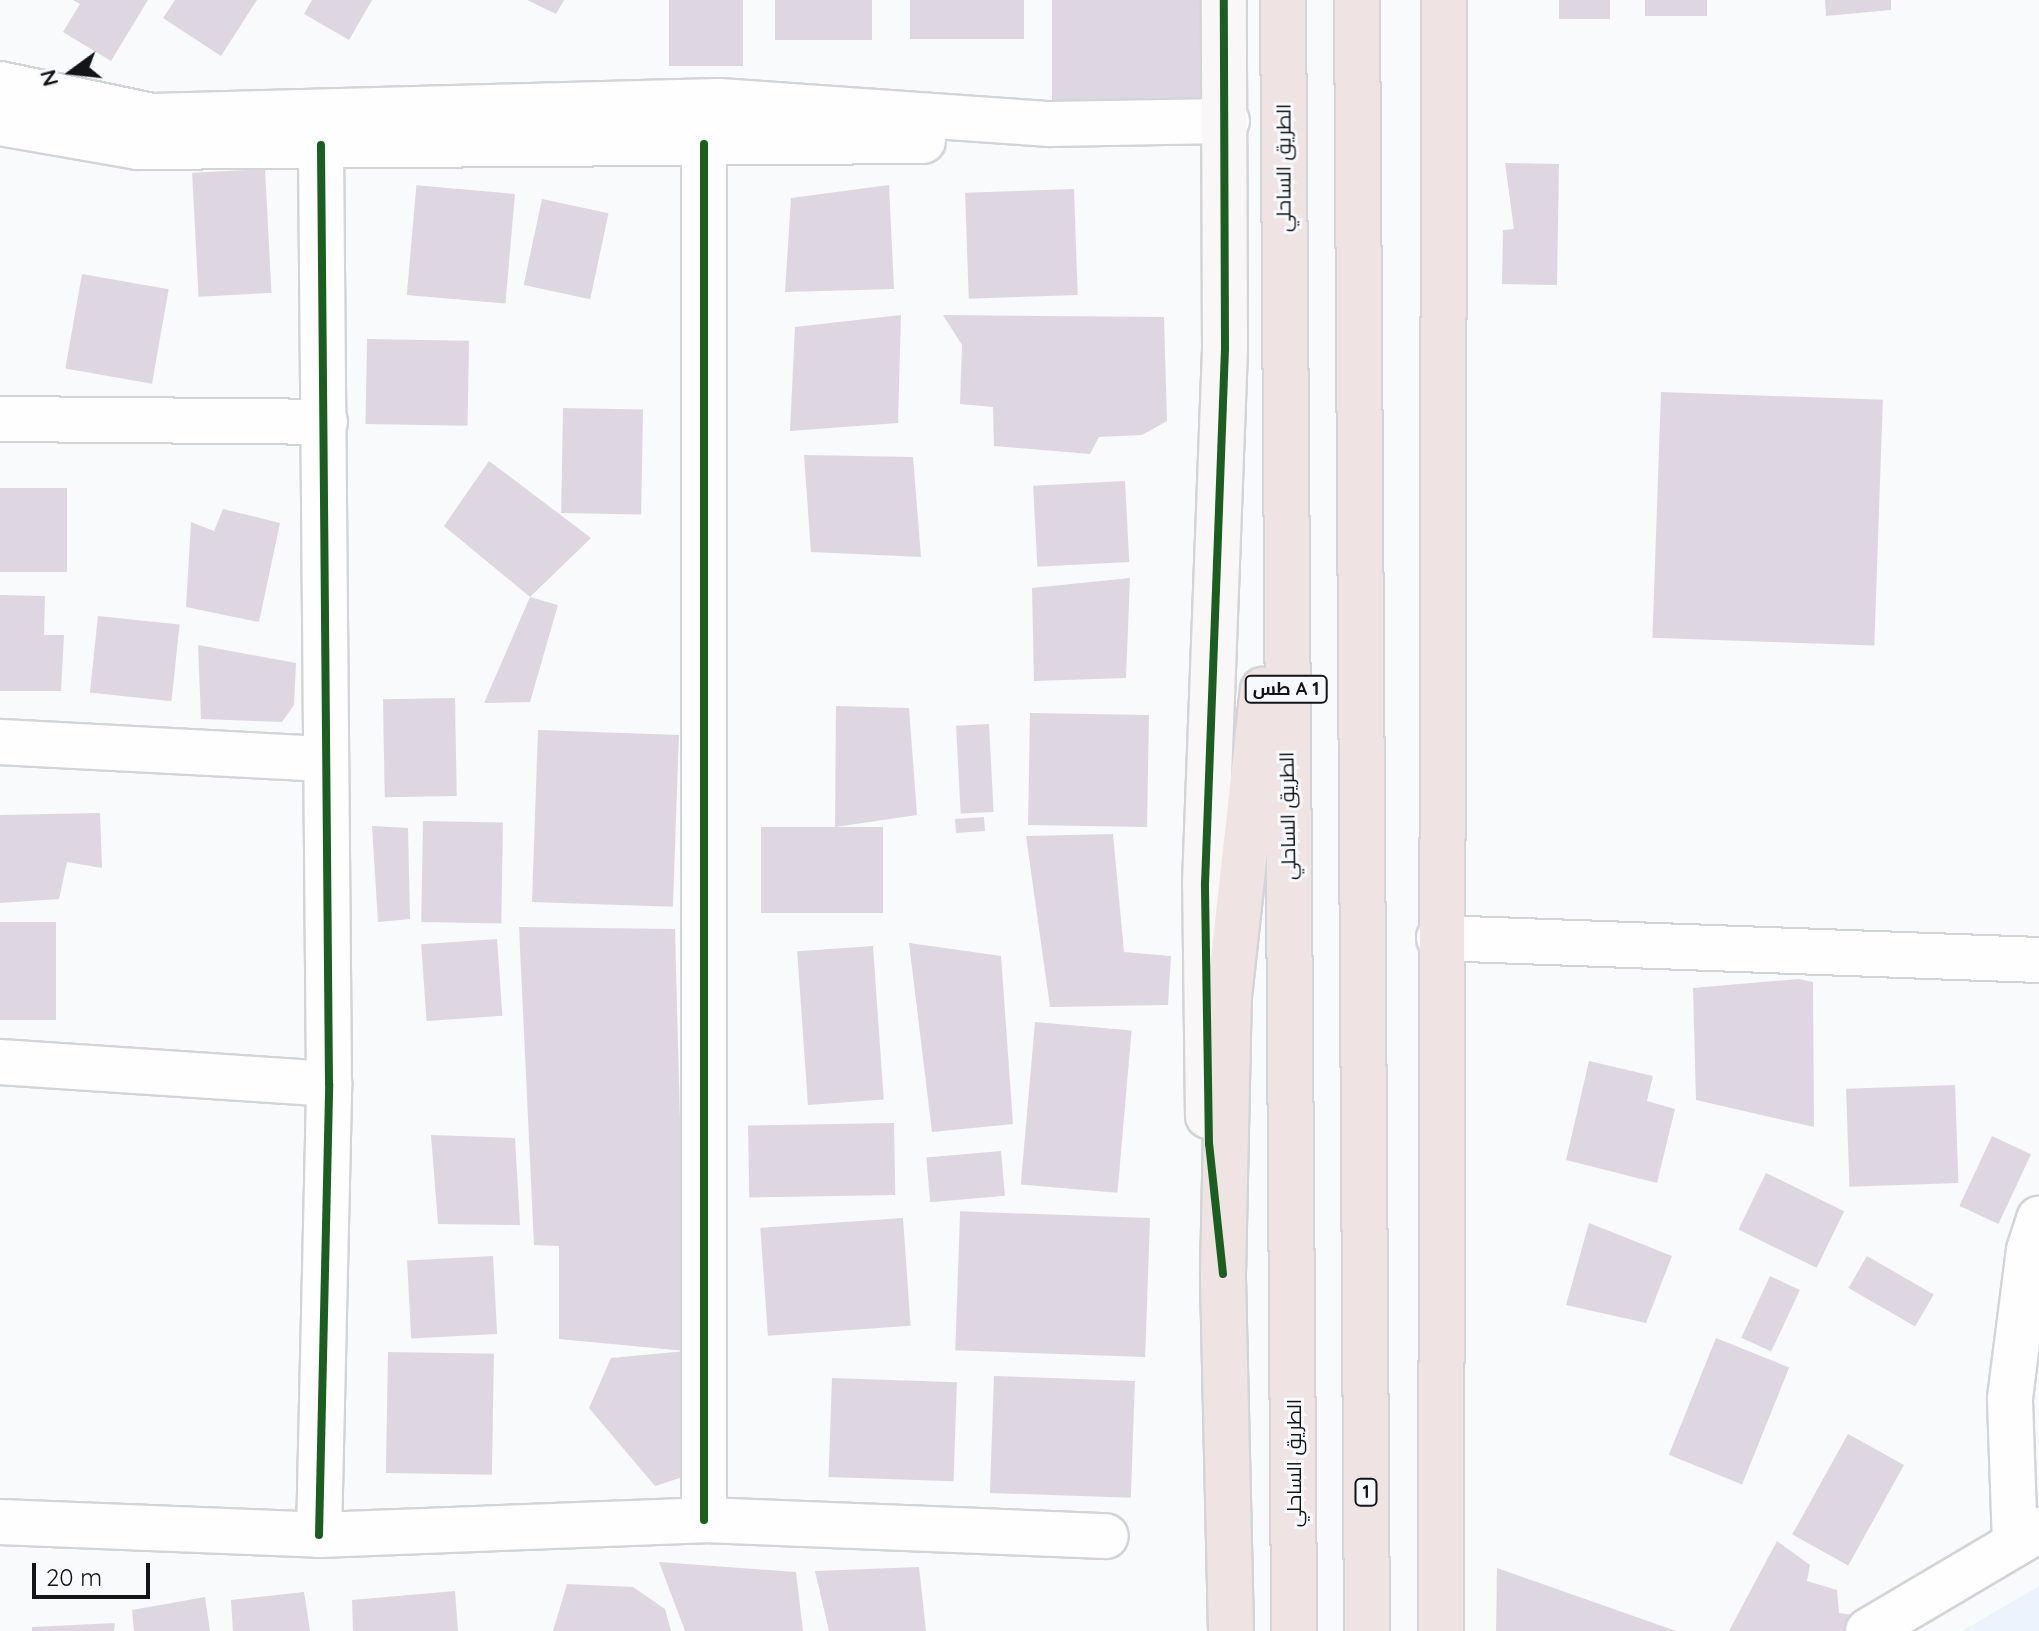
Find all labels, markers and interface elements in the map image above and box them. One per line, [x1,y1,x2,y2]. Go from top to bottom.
north arrow [32,32,112,112]
text: N [33,67,64,90]
street label: الطريق الساحلي [1271,104,1295,232]
road number: طس A 1 [1244,675,1328,703]
street label: الطريق الساحلي [1274,752,1300,880]
street label: الطريق الساحلي [1281,1399,1305,1527]
road number: 1 [1354,1478,1378,1506]
scale bar [36,1547,154,1597]
text: 20 m [46,1562,102,1592]

